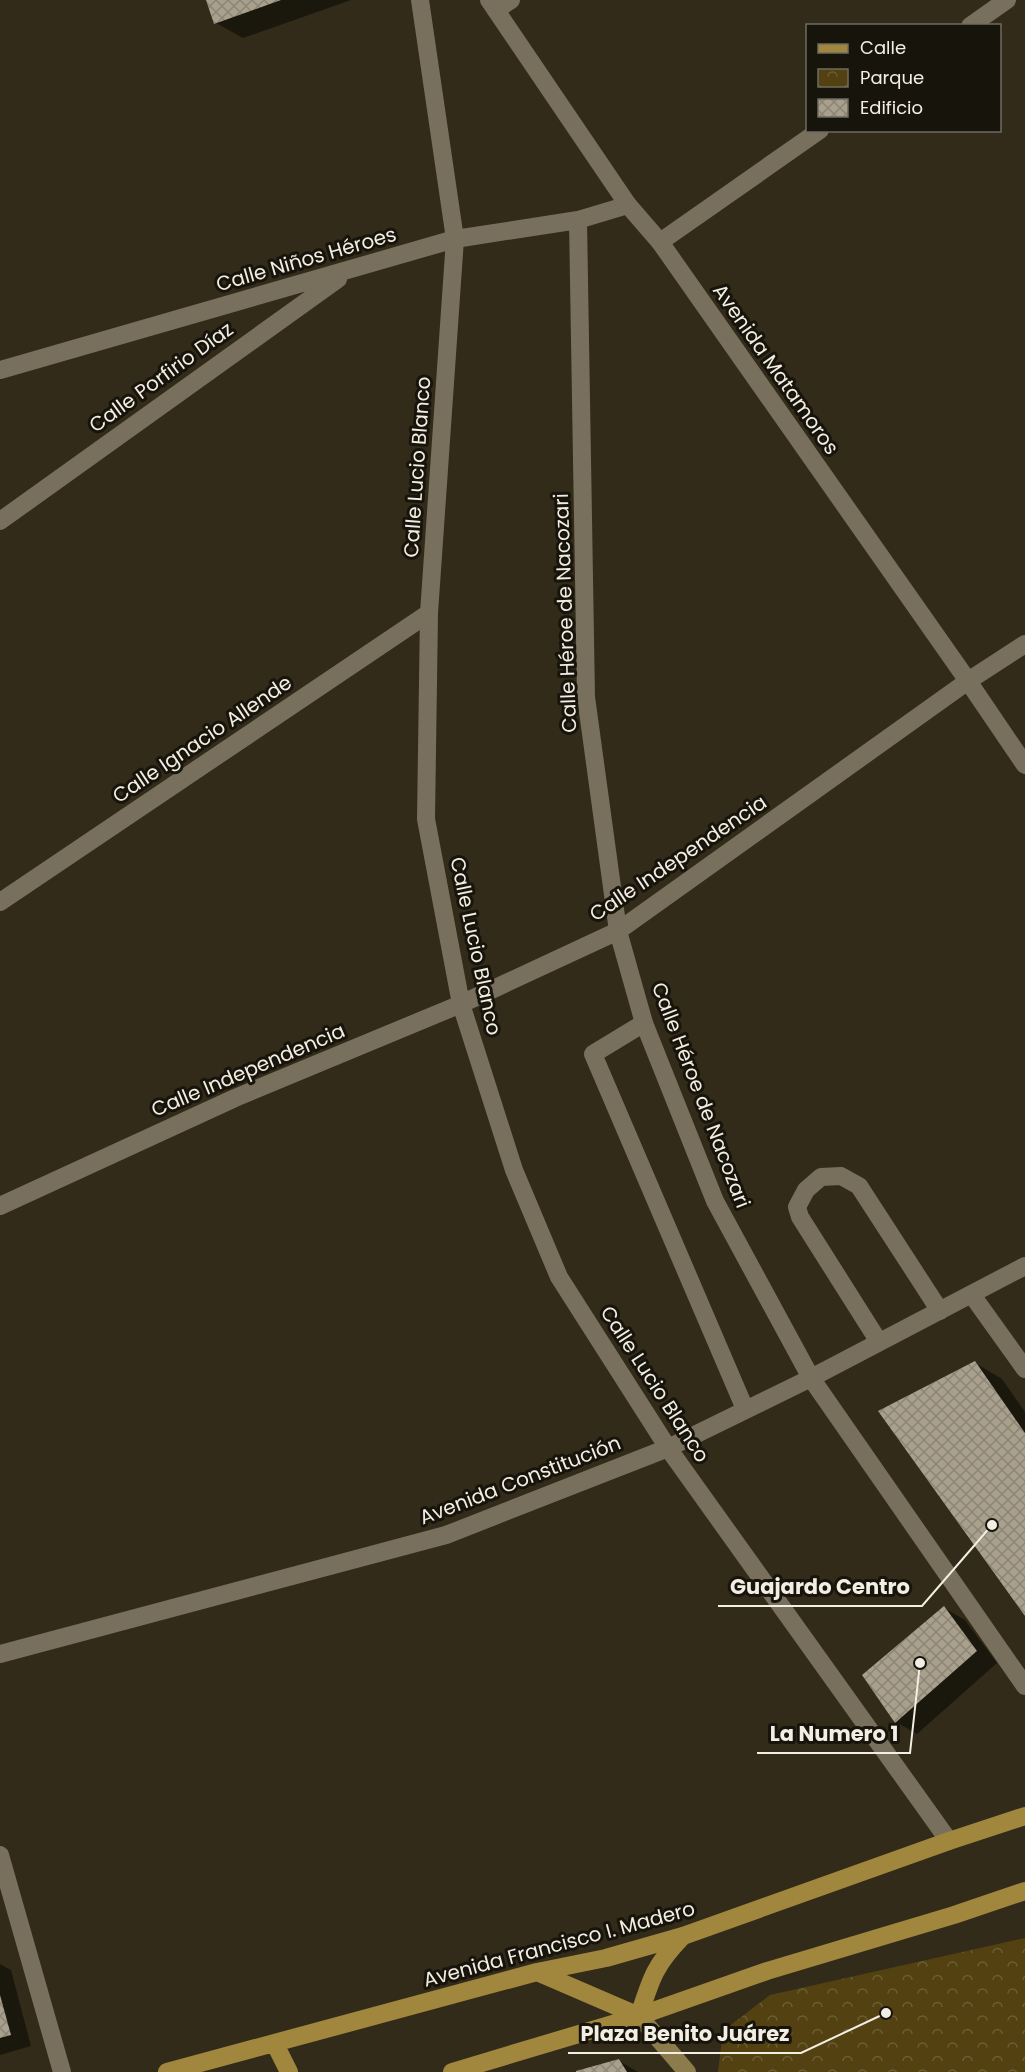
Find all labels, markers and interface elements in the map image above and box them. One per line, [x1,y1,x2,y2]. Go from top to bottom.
legend [806,24,1001,132]
text: Calle [860,35,906,60]
text: Parque [860,65,924,90]
text: Edificio [860,95,923,120]
street label: Calle Niños Héroes [213,220,399,298]
street label: Avenida Matamoros [706,278,846,460]
street label: Calle Porfirio Díaz [83,315,239,439]
street label: Calle Lucio Blanco [397,375,437,559]
street label: Calle Héroe de Nacozari [547,493,583,733]
street label: Calle Ignacio Allende [107,668,297,810]
street label: Calle Independencia [584,788,772,928]
street label: Calle Lucio Blanco [443,854,509,1038]
street label: Calle Héroe de Nacozari [645,978,757,1212]
street label: Calle Independencia [147,1016,349,1124]
street label: Calle Lucio Blanco [594,1300,716,1468]
street label: Avenida Constitución [415,1429,625,1531]
callout: Guajardo Centro [718,1567,922,1606]
text: Guajardo Centro [730,1572,910,1601]
callout: La Numero 1 [757,1714,910,1753]
text: La Numero 1 [770,1719,898,1748]
street label: Avenida Francisco I. Madero [420,1894,698,1994]
callout: Plaza Benito Juárez [568,2014,801,2053]
text: Plaza Benito Juárez [580,2019,790,2048]

